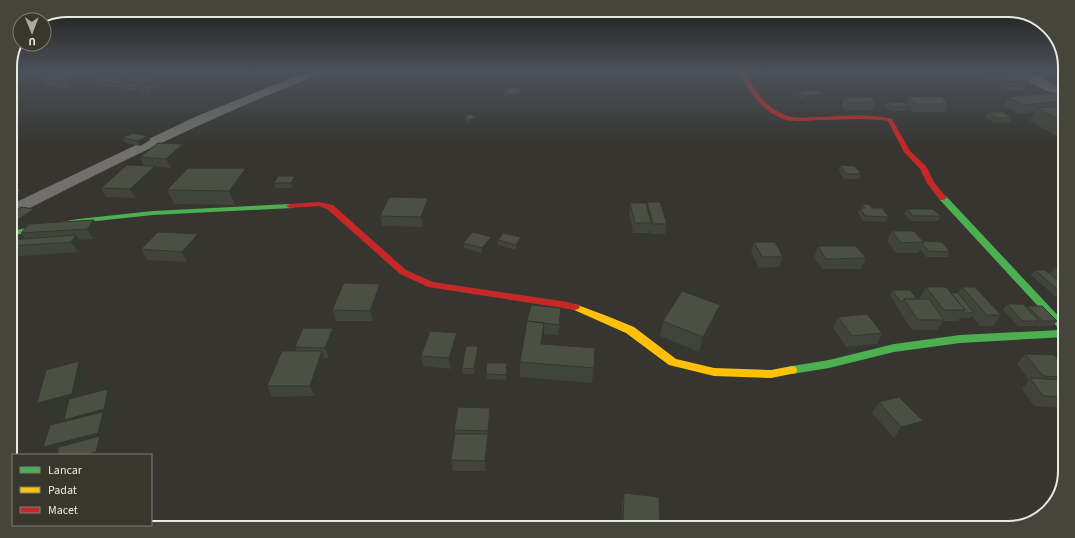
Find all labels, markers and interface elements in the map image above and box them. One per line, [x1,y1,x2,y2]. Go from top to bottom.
north arrow [12,12,52,52]
text: U [28,34,36,49]
legend [12,454,152,526]
text: Lancar [48,462,83,479]
text: Padat [48,482,77,499]
text: Macet [48,502,78,519]

